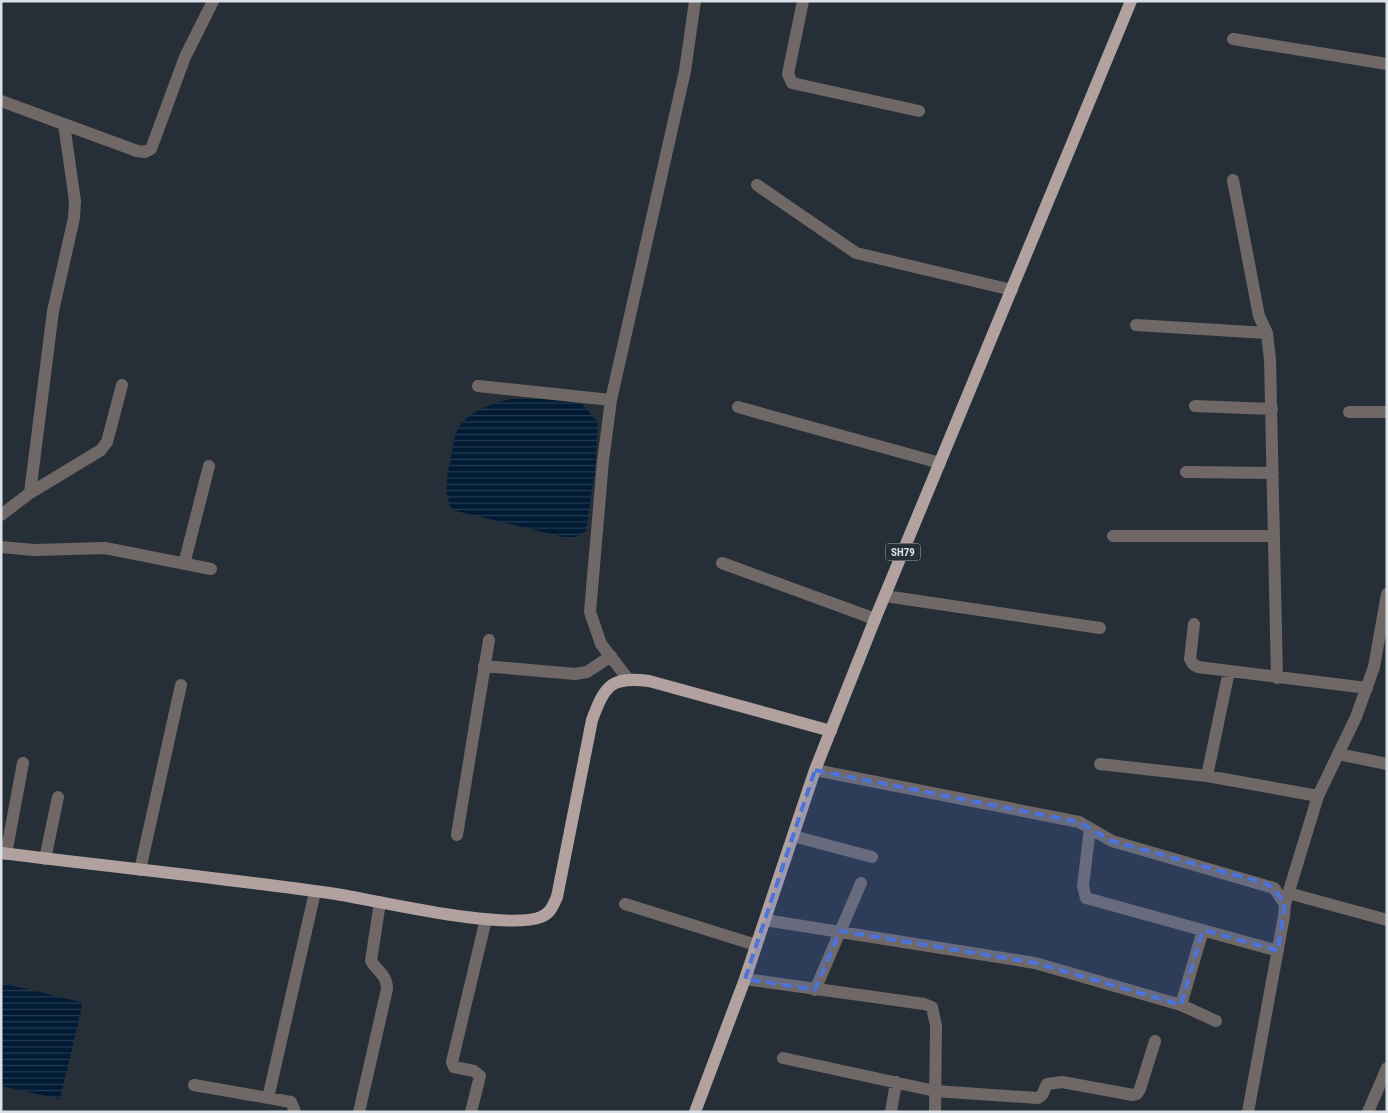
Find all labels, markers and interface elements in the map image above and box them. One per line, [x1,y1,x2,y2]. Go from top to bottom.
road number: SH79 [886,544,920,560]

